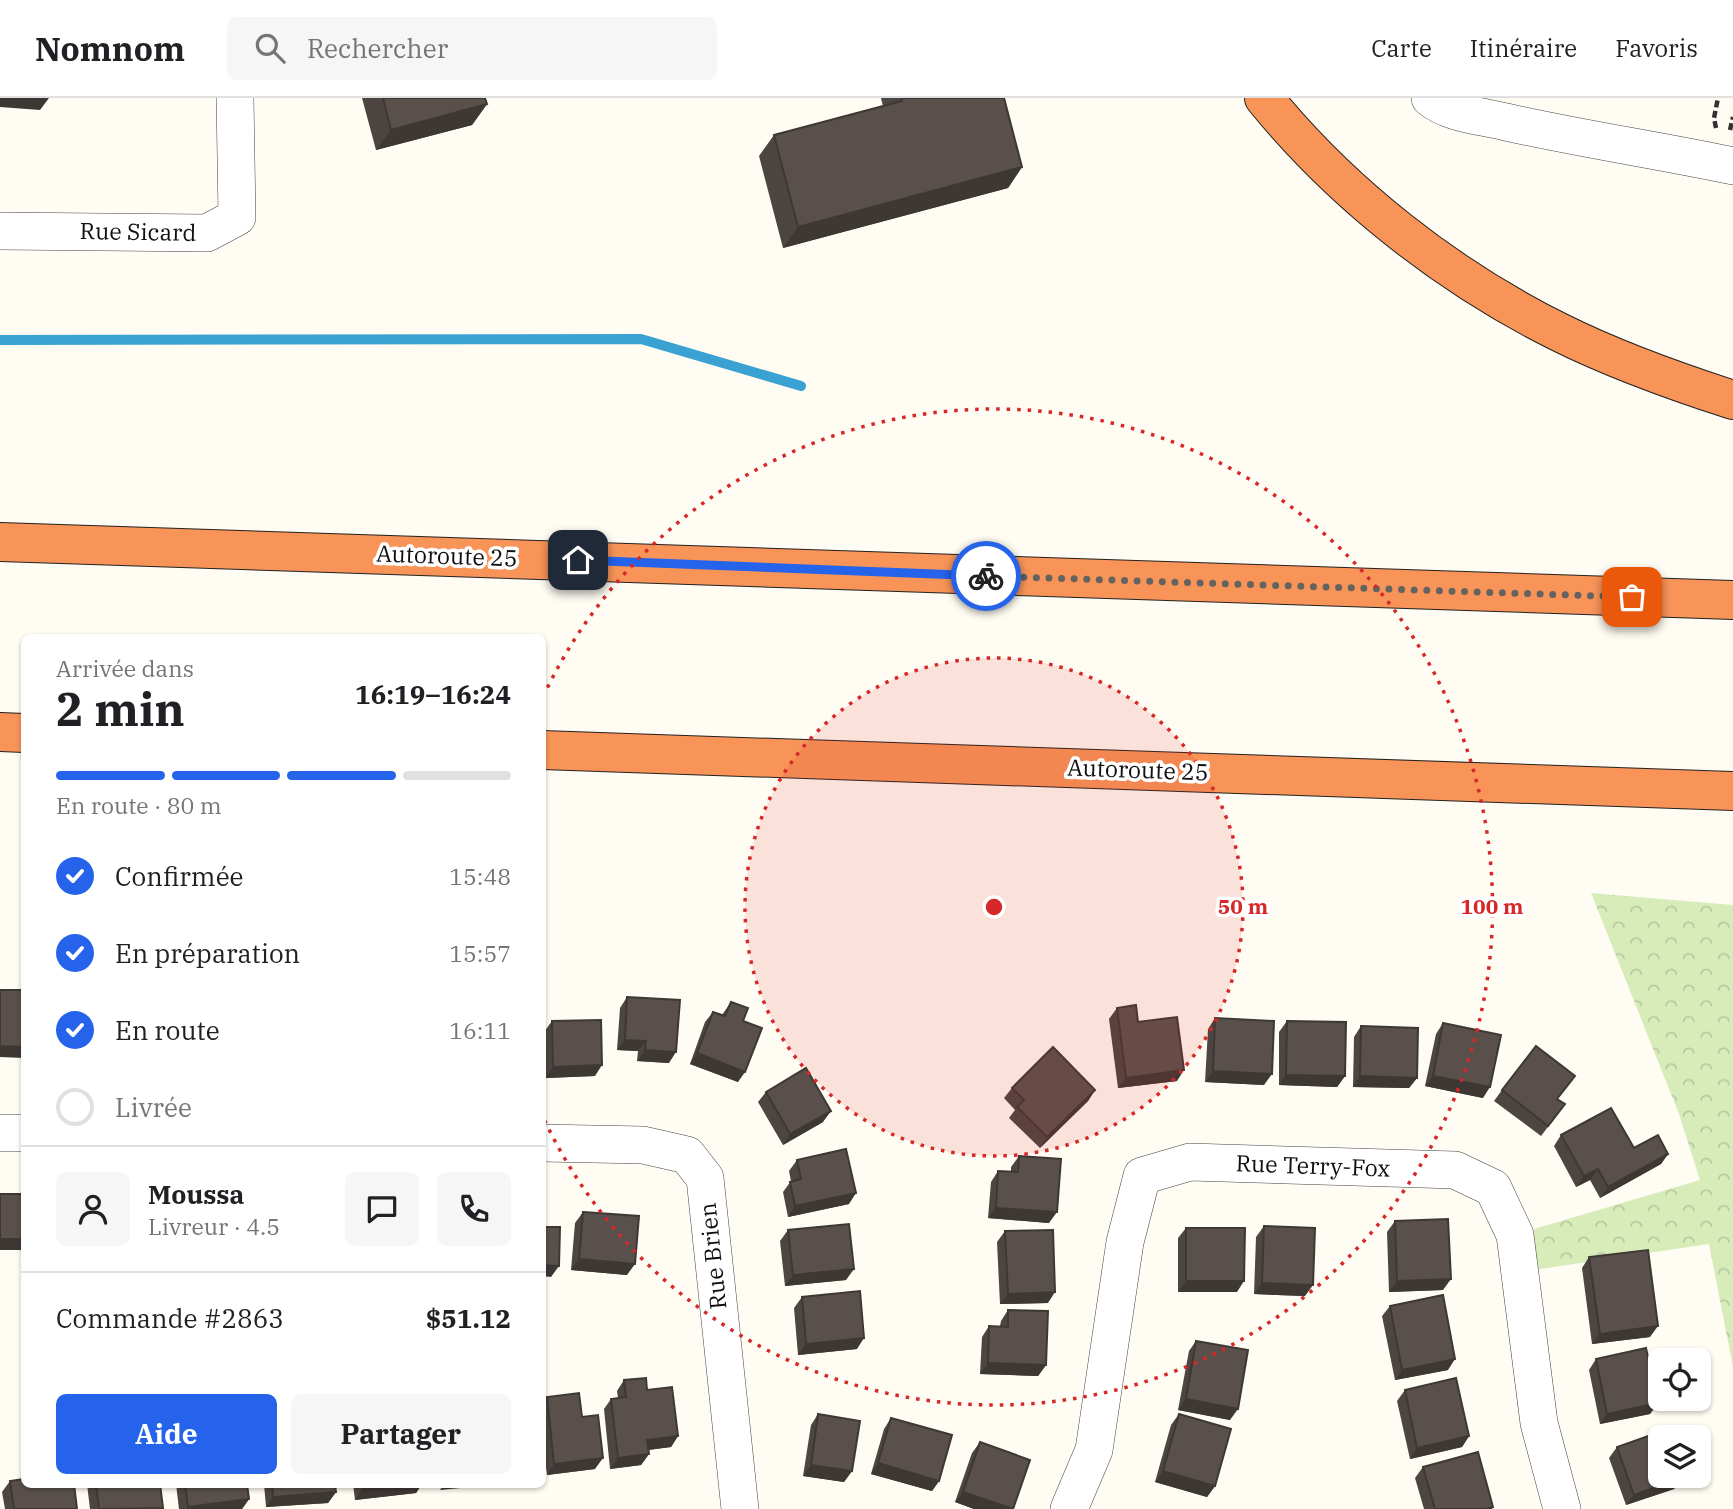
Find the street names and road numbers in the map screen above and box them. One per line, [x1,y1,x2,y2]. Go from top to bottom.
street label: Rue Sicard [79,215,197,247]
street label: Autoroute 25 [376,538,518,572]
street label: Autoroute 25 [1067,752,1209,786]
street label: Rue Terry-Fox [1235,1147,1391,1183]
street label: Rue Brien [691,1201,733,1311]

